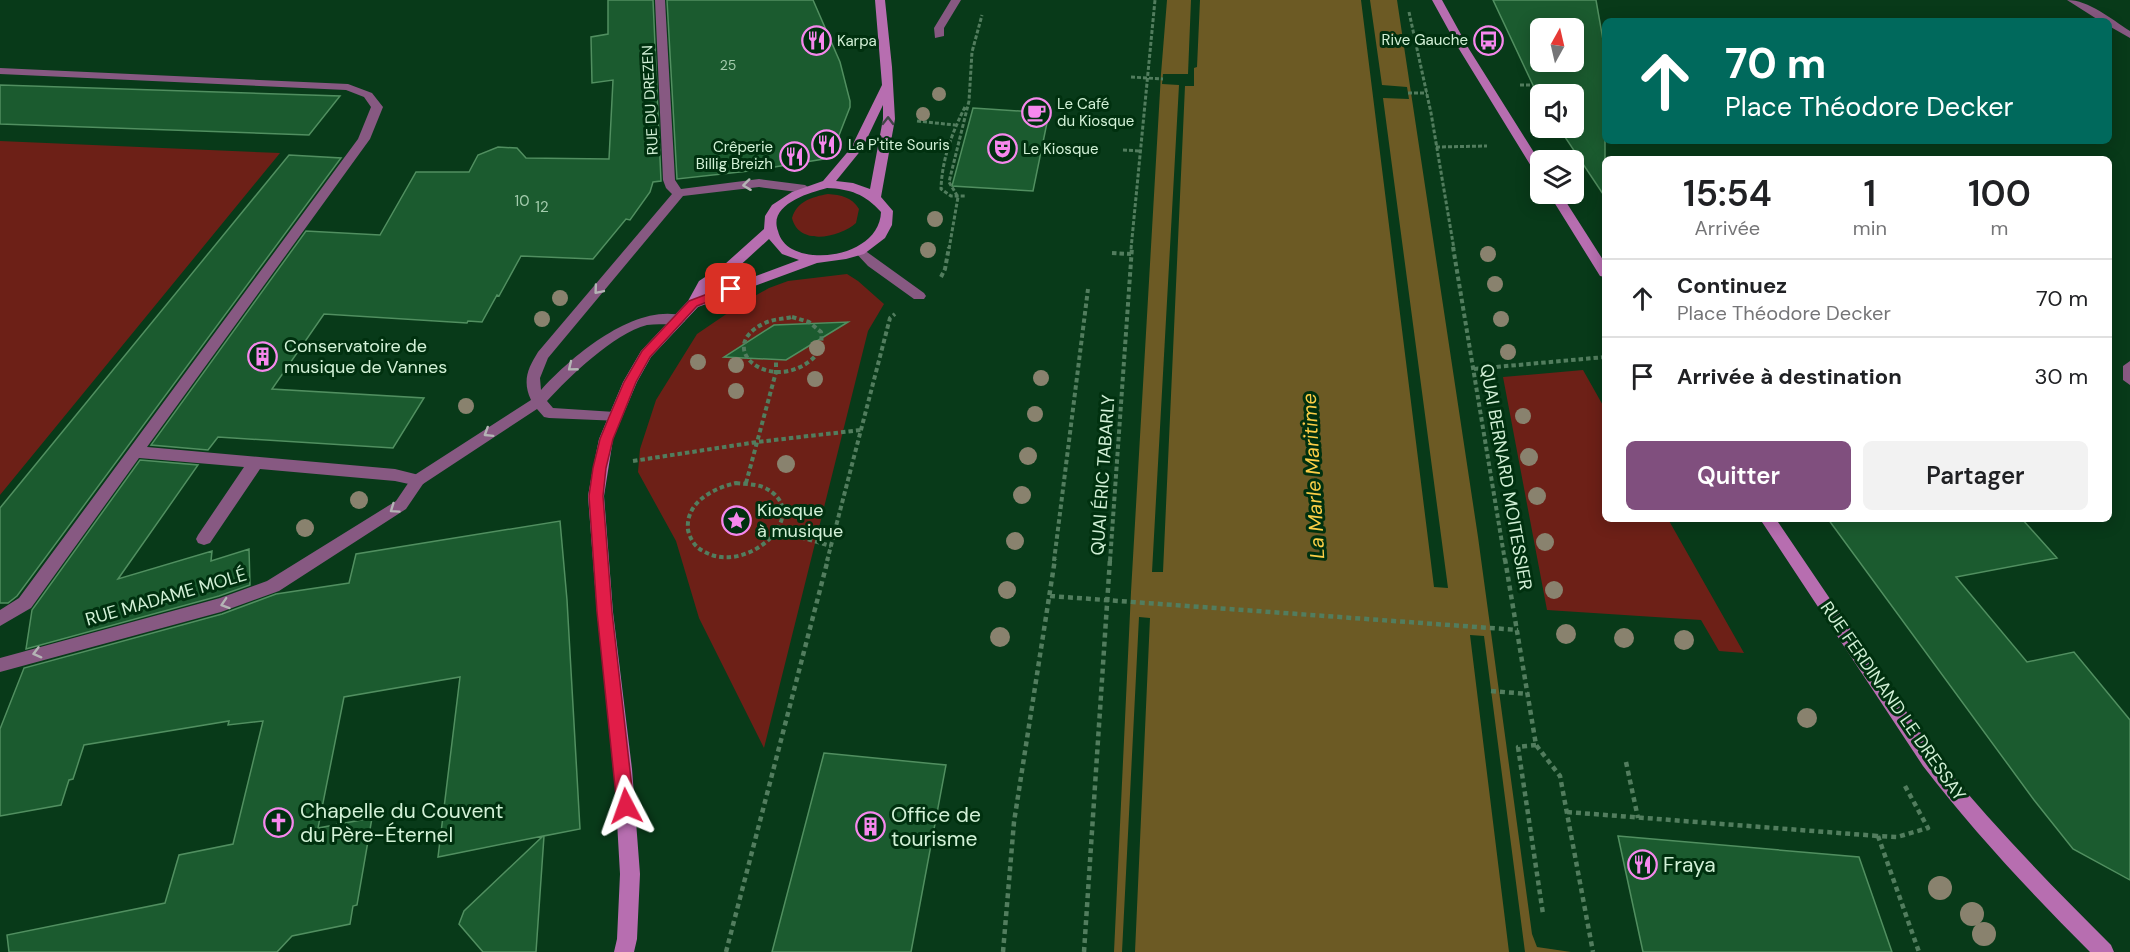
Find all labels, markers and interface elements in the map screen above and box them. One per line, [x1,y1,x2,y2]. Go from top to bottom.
north arrow [1530,18,1584,72]
map controls [1530,18,1584,204]
bus stop icon: Rive Gauche [1473,24,1505,56]
restaurant icon: Karpa [800,25,832,57]
place label: Rive Gauche [1382,30,1468,50]
place label: Karpa [837,31,877,51]
text: 70 m [1725,36,1826,91]
icon: ahead [1626,42,1704,120]
street label: RUE DU DREZEN [637,45,663,155]
house number: 25 [720,56,736,74]
button: sound [1530,84,1584,138]
text: Place Théodore Decker [1725,89,2014,124]
place label: Le Café du Kiosque [1057,94,1134,131]
cafe icon: Le Café du Kiosque [1020,97,1052,129]
one-way arrow [882,117,895,126]
restaurant icon: La P'tite Souris [811,129,843,161]
theatre icon: Le Kiosque [986,133,1018,165]
place label: La P'tite Souris [848,135,950,155]
place label: Crêperie Billig Breizh [696,137,773,174]
place label: Le Kiosque [1023,139,1098,159]
restaurant icon: Crêperie Billig Breizh [778,140,810,172]
button: layers [1530,150,1584,204]
text: 15:54 [1683,170,1772,217]
text: 1 [1864,170,1876,217]
text: 100 [1968,170,2031,217]
one-way arrow [742,178,752,191]
house number: 10 [515,191,529,211]
house number: 12 [535,197,549,217]
text: Arrivée [1695,215,1760,241]
text: min [1853,215,1887,241]
text: m [1991,215,2008,241]
pin [705,263,756,314]
text: Continuez [1677,271,1787,300]
icon: arrive [714,272,747,305]
icon: ahead [1626,282,1659,315]
one-way arrow [594,284,605,295]
text: 70 m [2036,284,2088,313]
text: Place Théodore Decker [1677,300,1891,326]
place label: Conservatoire de musique de Vannes [284,334,447,379]
building icon: Conservatoire de musique de Vannes [247,340,279,372]
one-way arrow [568,360,579,371]
icon: arrive [1626,360,1659,393]
street label: QUAI BERNARD MOITESSIER [1474,362,1538,592]
text: Arrivée à destination [1677,362,1902,391]
text: 30 m [2034,362,2088,391]
street label: QUAI ÉRIC TABARLY [1085,393,1121,556]
water label: La Marle Maritime [1296,393,1330,559]
one-way arrow [484,426,495,437]
button: Quitter [1626,441,1851,510]
button: Partager [1863,441,2088,510]
place label: Kiosque à musique [757,498,843,543]
one-way arrow [390,502,401,513]
place icon: Kiosque à musique [720,504,752,536]
street label: RUE MADAME MOLÉ [83,562,249,632]
one-way arrow [220,596,231,609]
street label: RUE FERDINAND LE DRESSAY [1815,597,1971,806]
one-way arrow [32,646,42,659]
position arrow [594,774,658,838]
place label: Chapelle du Couvent du Père-Éternel [300,797,504,849]
place label: Office de tourisme [891,801,981,853]
church icon: Chapelle du Couvent du Père-Éternel [263,807,295,839]
building icon: Office de tourisme [854,811,886,843]
restaurant icon: Fraya [1626,849,1658,881]
place label: Fraya [1663,851,1716,879]

